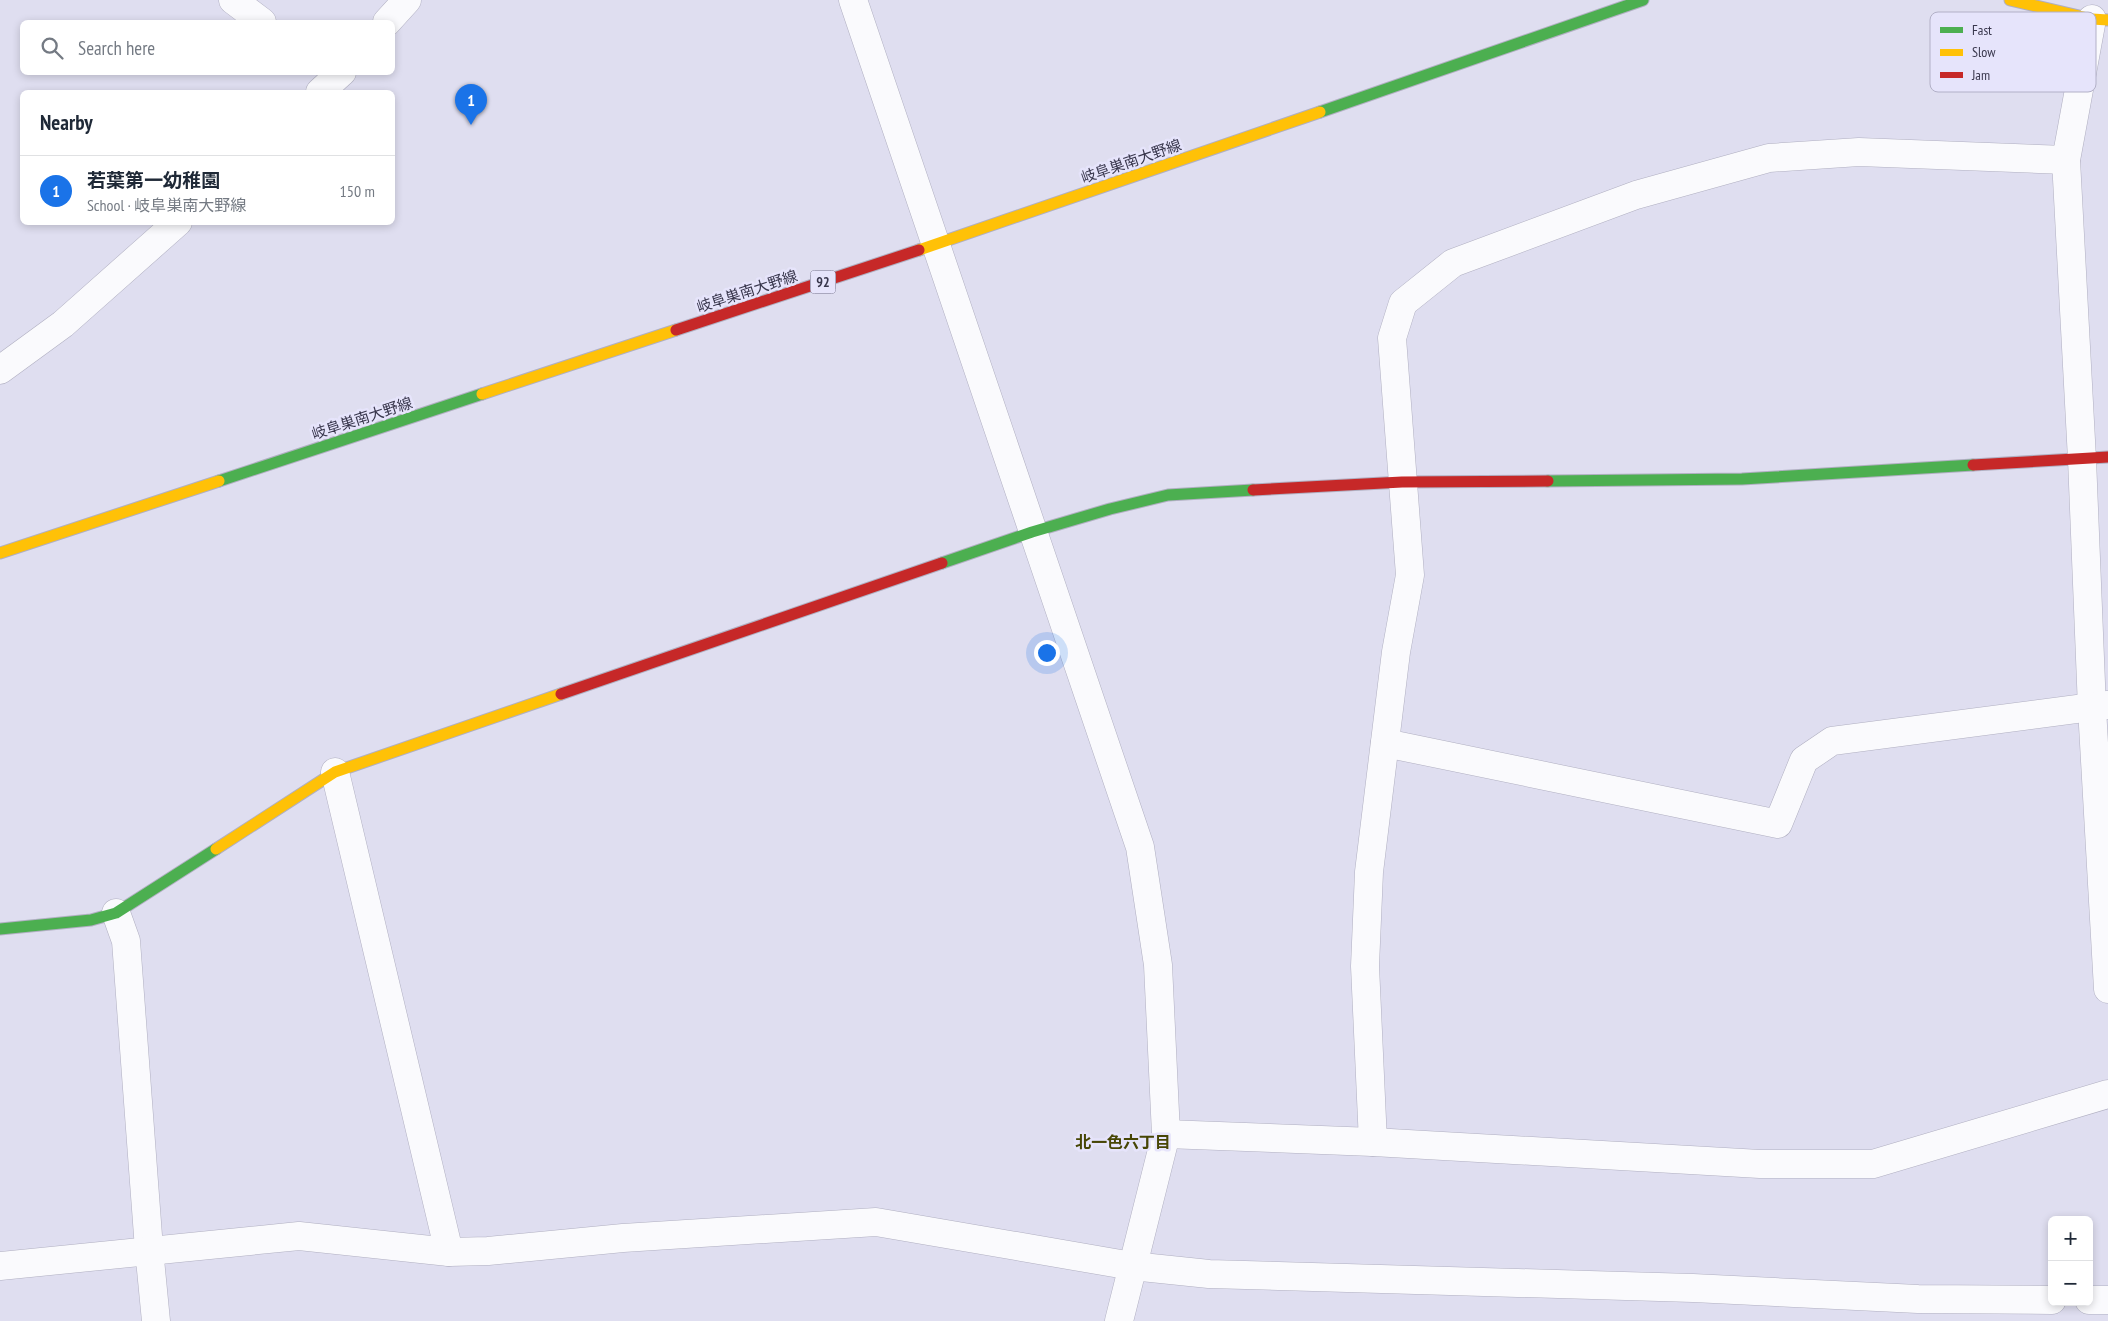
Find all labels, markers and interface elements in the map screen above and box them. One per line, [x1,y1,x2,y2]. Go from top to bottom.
legend [1930,12,2096,92]
search box [20,20,395,75]
text: Fast [1972,21,1992,39]
icon: search [38,34,66,62]
text: Search here [78,36,155,60]
text: Slow [1972,43,1996,61]
text: Jam [1971,66,1990,84]
pin: 1 [455,84,487,125]
text: Nearby [40,109,93,136]
street label: 岐阜巣南大野線 [1078,135,1184,187]
text: 若葉第一幼稚園 [87,168,220,192]
text: 1 [52,181,60,201]
text: 150 m [340,181,375,201]
text: School · 岐阜巣南大野線 [87,195,246,215]
street label: 岐阜巣南大野線 [694,266,800,316]
road number: 92 [810,270,836,294]
street label: 岐阜巣南大野線 [309,393,415,443]
your location [1034,640,1060,666]
district label: 北一色六丁目 [1075,1132,1171,1152]
map controls [2048,1216,2093,1306]
button: + [2048,1216,2093,1261]
button: − [2048,1261,2093,1306]

